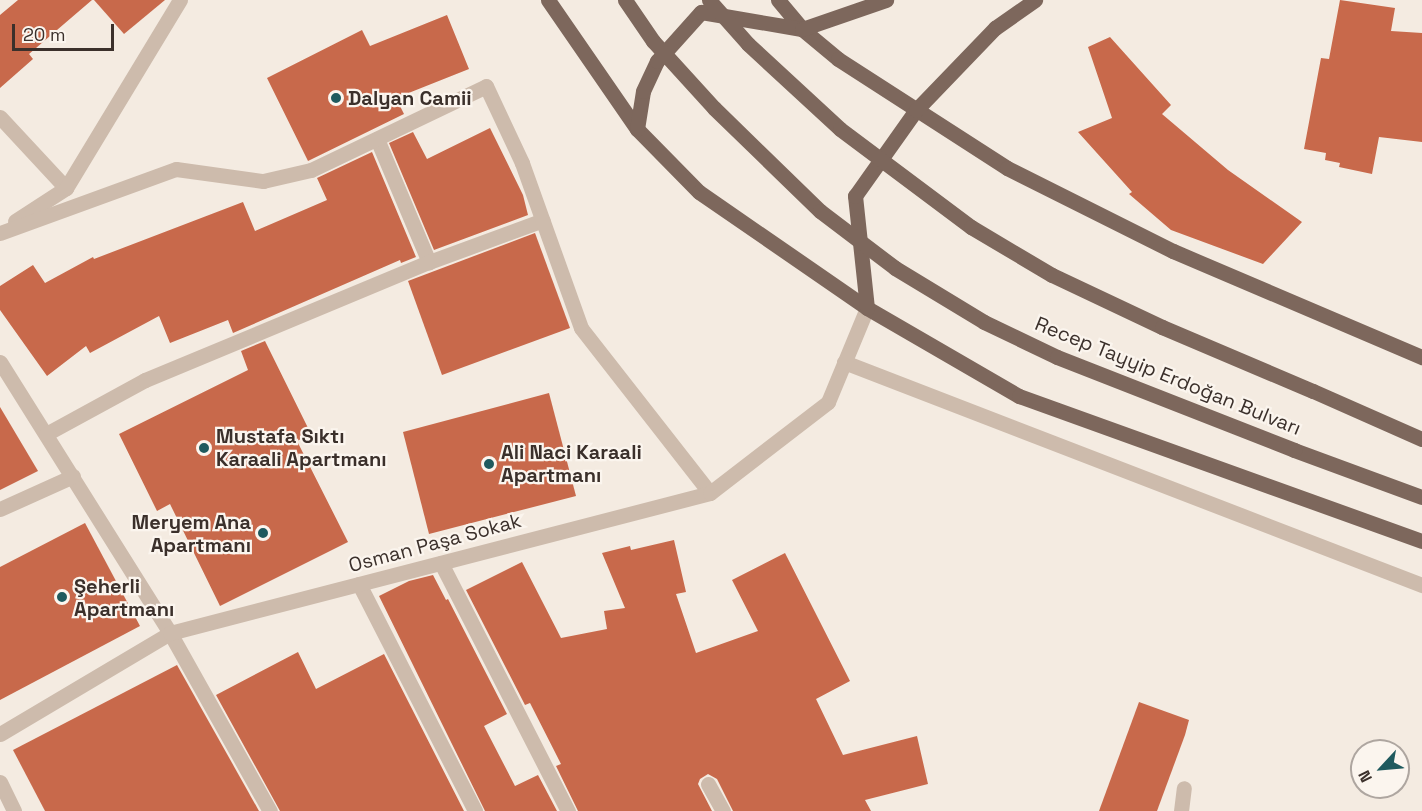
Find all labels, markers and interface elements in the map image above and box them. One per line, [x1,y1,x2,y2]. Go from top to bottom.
scale bar [15,12,117,50]
text: 20 m [23,23,66,46]
place label: Dalyan Camii [348,86,472,110]
marker: Dalyan Camii [329,91,343,105]
street label: Recep Tayyip Erdoğan Bulvarı [1031,311,1305,441]
place label: Mustafa Sıktı Karaali Apartmanı [216,424,387,471]
place label: Ali Naci Karaali Apartmanı [501,440,642,487]
marker: Mustafa Sıktı Karaali Apartmanı [197,441,211,455]
marker: Ali Naci Karaali Apartmanı [482,457,496,471]
street label: Osman Paşa Sokak [346,508,524,578]
place label: Meryem Ana Apartmanı [131,510,251,557]
marker: Meryem Ana Apartmanı [256,526,270,540]
place label: Şeherli Apartmanı [74,574,174,621]
marker: Şeherli Apartmanı [55,590,69,604]
north arrow [1350,739,1410,799]
text: N [1353,767,1377,786]

